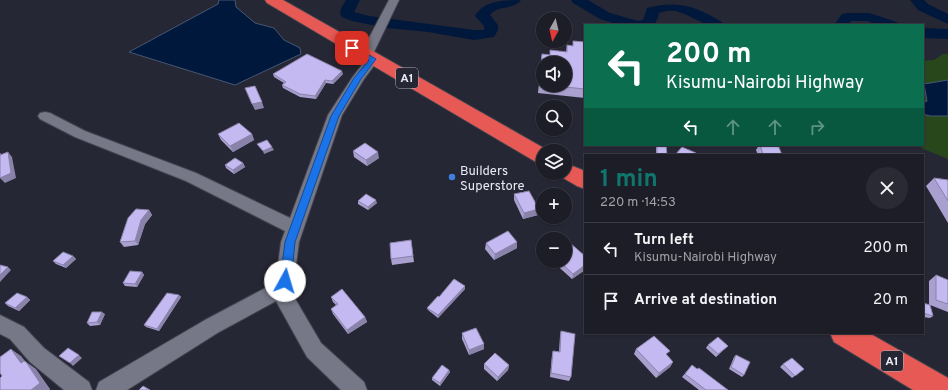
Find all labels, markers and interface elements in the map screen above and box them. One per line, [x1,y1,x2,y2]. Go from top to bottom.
north arrow [536,12,572,48]
map controls [536,12,572,268]
pin [335,31,369,65]
icon: arrive [341,37,363,59]
text: 200 m [666,37,752,73]
icon: left [600,40,652,92]
button: sound [536,56,572,92]
road number: A1 [396,68,418,88]
text: Kisumu-Nairobi Highway [666,72,864,95]
button: search [536,100,572,136]
icon: left [680,116,702,138]
icon: ahead [722,116,744,138]
icon: ahead [764,116,786,138]
icon: right [806,116,828,138]
button: layers [536,144,572,180]
place label: Builders Superstore [460,164,524,195]
text: 1 min [600,165,658,195]
button: close [866,167,908,209]
marker: Builders Superstore [447,172,457,182]
button: + [536,188,572,224]
text: 220 m · 14:53 [600,195,676,211]
text: Turn left [634,231,694,250]
button: − [536,232,572,268]
icon: left [600,238,622,260]
text: 200 m [863,239,908,258]
text: Kisumu-Nairobi Highway [634,250,777,266]
position arrow [264,260,306,302]
icon: arrive [600,290,622,312]
text: Arrive at destination [634,291,777,310]
text: 20 m [873,291,908,310]
road number: A1 [881,351,903,371]

